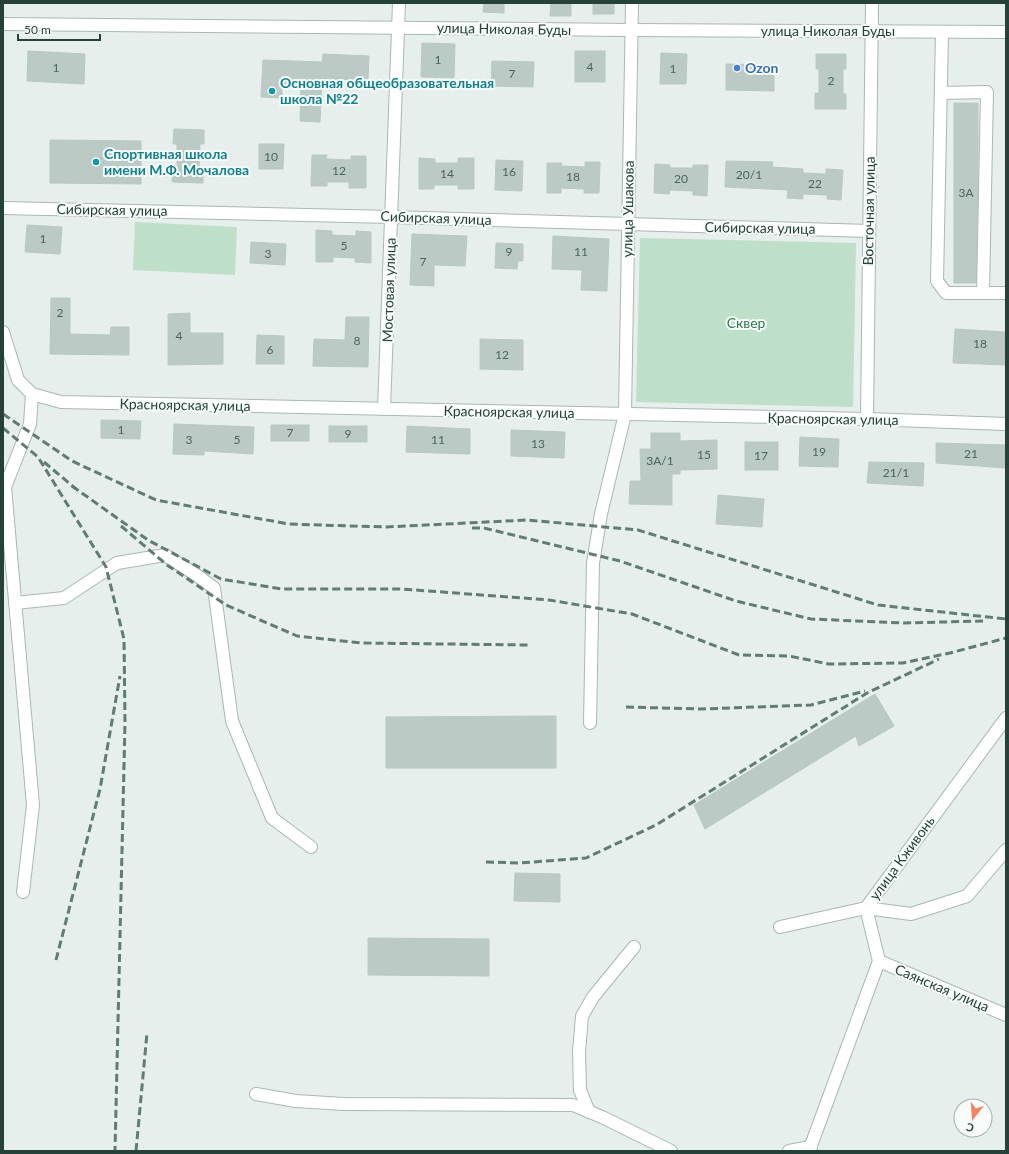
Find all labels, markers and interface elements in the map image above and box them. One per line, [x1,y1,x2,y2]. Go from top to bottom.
scale bar [18,16,100,42]
street label: улица Николая Буды [437,19,571,38]
text: 50 m [24,22,51,37]
street label: улица Николая Буды [761,22,895,39]
house number: 1 [435,52,442,67]
house number: 4 [587,59,594,74]
place label: Ozon [745,59,779,76]
house number: 1 [53,60,60,75]
house number: 1 [670,61,677,76]
marker: Ozon [732,63,742,73]
house number: 7 [509,66,516,81]
house number: 2 [828,73,835,88]
place label: Основная общеобразовательная школа №22 [280,74,494,107]
marker: Основная общеобразовательная школа №22 [267,86,277,96]
place label: Спортивная школа имени М.Ф. Мочалова [104,145,249,178]
house number: 10 [264,149,278,164]
street label: Восточная улица [859,156,878,266]
marker: Спортивная школа имени М.Ф. Мочалова [91,157,101,167]
street label: улица Ушакова [618,160,637,258]
house number: 12 [332,163,346,178]
house number: 16 [502,164,516,179]
house number: 14 [440,166,454,181]
house number: 20/1 [736,167,762,182]
house number: 18 [566,169,580,184]
house number: 20 [674,171,688,186]
house number: 22 [808,176,822,191]
house number: 3А [958,185,974,200]
street label: Сибирская улица [56,200,168,219]
street label: Сибирская улица [380,207,492,228]
street label: Сибирская улица [704,218,816,237]
house number: 1 [40,231,47,246]
street label: Мостовая улица [378,237,399,343]
house number: 5 [341,238,348,253]
house number: 9 [506,244,513,259]
house number: 11 [574,244,588,259]
house number: 3 [265,246,272,261]
house number: 7 [420,254,427,269]
house number: 2 [57,305,64,320]
park label: Сквер [727,314,766,331]
house number: 4 [176,328,183,343]
house number: 8 [354,333,361,348]
house number: 18 [973,336,987,351]
house number: 6 [267,342,274,357]
house number: 12 [495,347,509,362]
street label: Красноярская улица [119,395,251,414]
street label: Красноярская улица [443,402,575,421]
street label: Красноярская улица [767,409,899,428]
house number: 1 [118,422,125,437]
house number: 7 [287,425,294,440]
house number: 9 [345,426,352,441]
house number: 3 [186,432,193,447]
house number: 5 [234,432,241,447]
house number: 11 [431,432,445,447]
house number: 13 [531,436,545,451]
house number: 19 [812,444,826,459]
house number: 21 [964,446,978,461]
house number: 15 [697,447,711,462]
house number: 17 [754,448,768,463]
house number: 3А/1 [646,453,674,468]
house number: 21/1 [883,465,909,480]
street label: улица Кживонь [865,812,938,903]
street label: Саянская улица [893,960,992,1015]
north arrow [953,1098,993,1138]
text: С [964,1121,975,1135]

